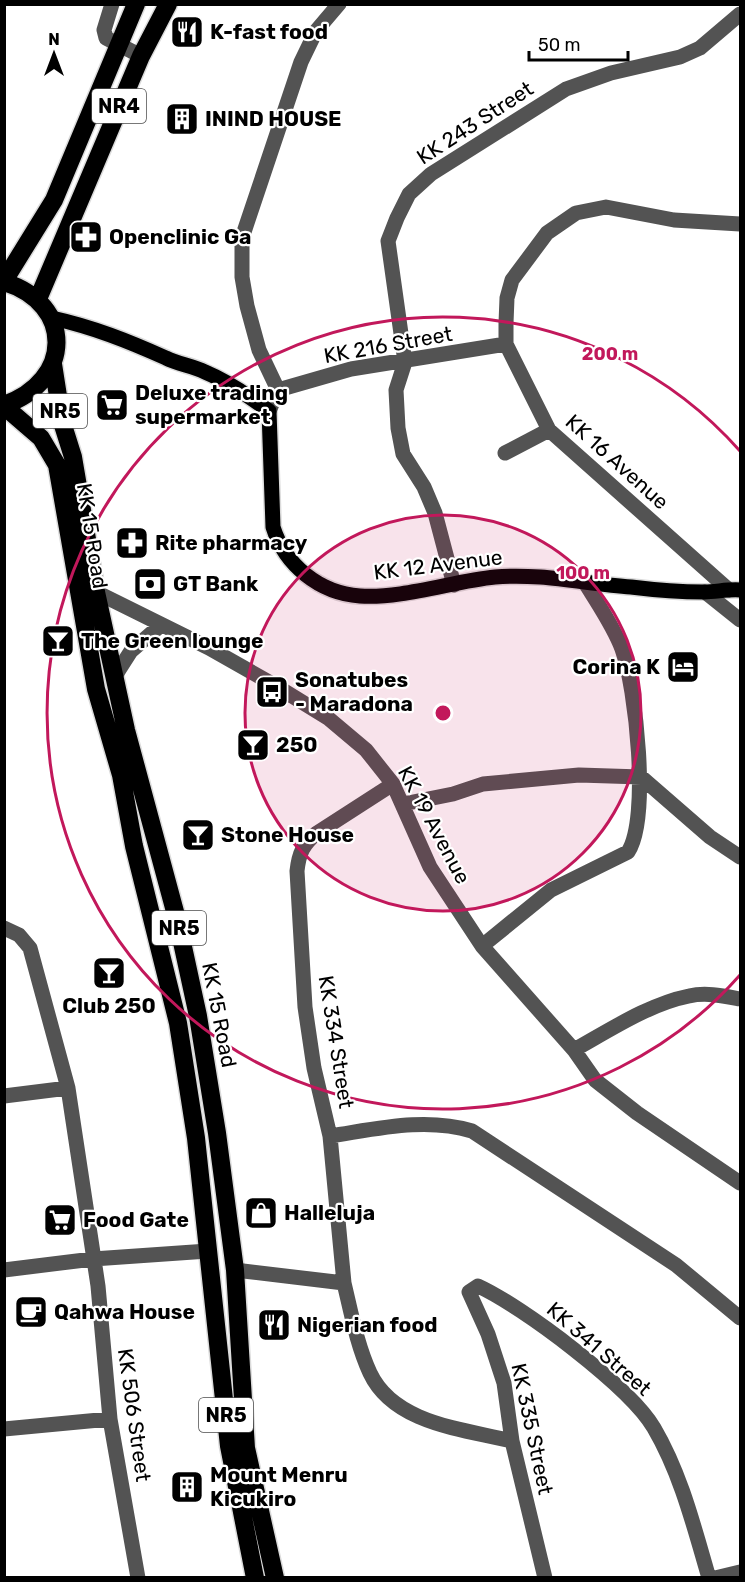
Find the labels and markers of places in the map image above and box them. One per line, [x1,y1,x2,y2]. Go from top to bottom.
restaurant icon: K-fast food [169,14,205,50]
place label: K-fast food [210,19,328,44]
building icon: ININD HOUSE [164,101,200,137]
place label: ININD HOUSE [205,106,341,131]
pharmacy icon: Openclinic Ga [68,219,104,255]
place label: Openclinic Ga [109,224,251,249]
place label: Deluxe trading supermarket [135,380,288,429]
supermarket icon: Deluxe trading supermarket [94,387,130,423]
pharmacy icon: Rite pharmacy [114,525,150,561]
place label: Rite pharmacy [155,530,308,555]
bank icon: GT Bank [132,566,168,602]
place label: GT Bank [173,571,259,596]
bar icon: The Green lounge [40,623,76,659]
place label: The Green lounge [81,628,264,653]
hotel icon: Corina K [665,649,701,685]
place label: Corina K [573,654,660,679]
place label: Sonatubes - Maradona [295,667,413,716]
bus stop icon: Sonatubes - Maradona [254,674,290,710]
centre of rings [433,703,453,723]
bar icon: 250 [235,727,271,763]
place label: 250 [276,732,318,757]
bar icon: Stone House [180,817,216,853]
place label: Stone House [221,822,354,847]
bar icon: Club 250 [91,955,127,991]
place label: Club 250 [62,993,156,1018]
shop icon: Halleluja [243,1195,279,1231]
place label: Halleluja [284,1200,375,1225]
supermarket icon: Food Gate [42,1202,78,1238]
place label: Food Gate [83,1207,189,1232]
cafe icon: Qahwa House [13,1294,49,1330]
place label: Qahwa House [54,1299,195,1324]
restaurant icon: Nigerian food [256,1307,292,1343]
place label: Nigerian food [297,1312,438,1337]
place label: Mount Menru Kicukiro [210,1462,348,1511]
building icon: Mount Menru Kicukiro [169,1469,205,1505]

